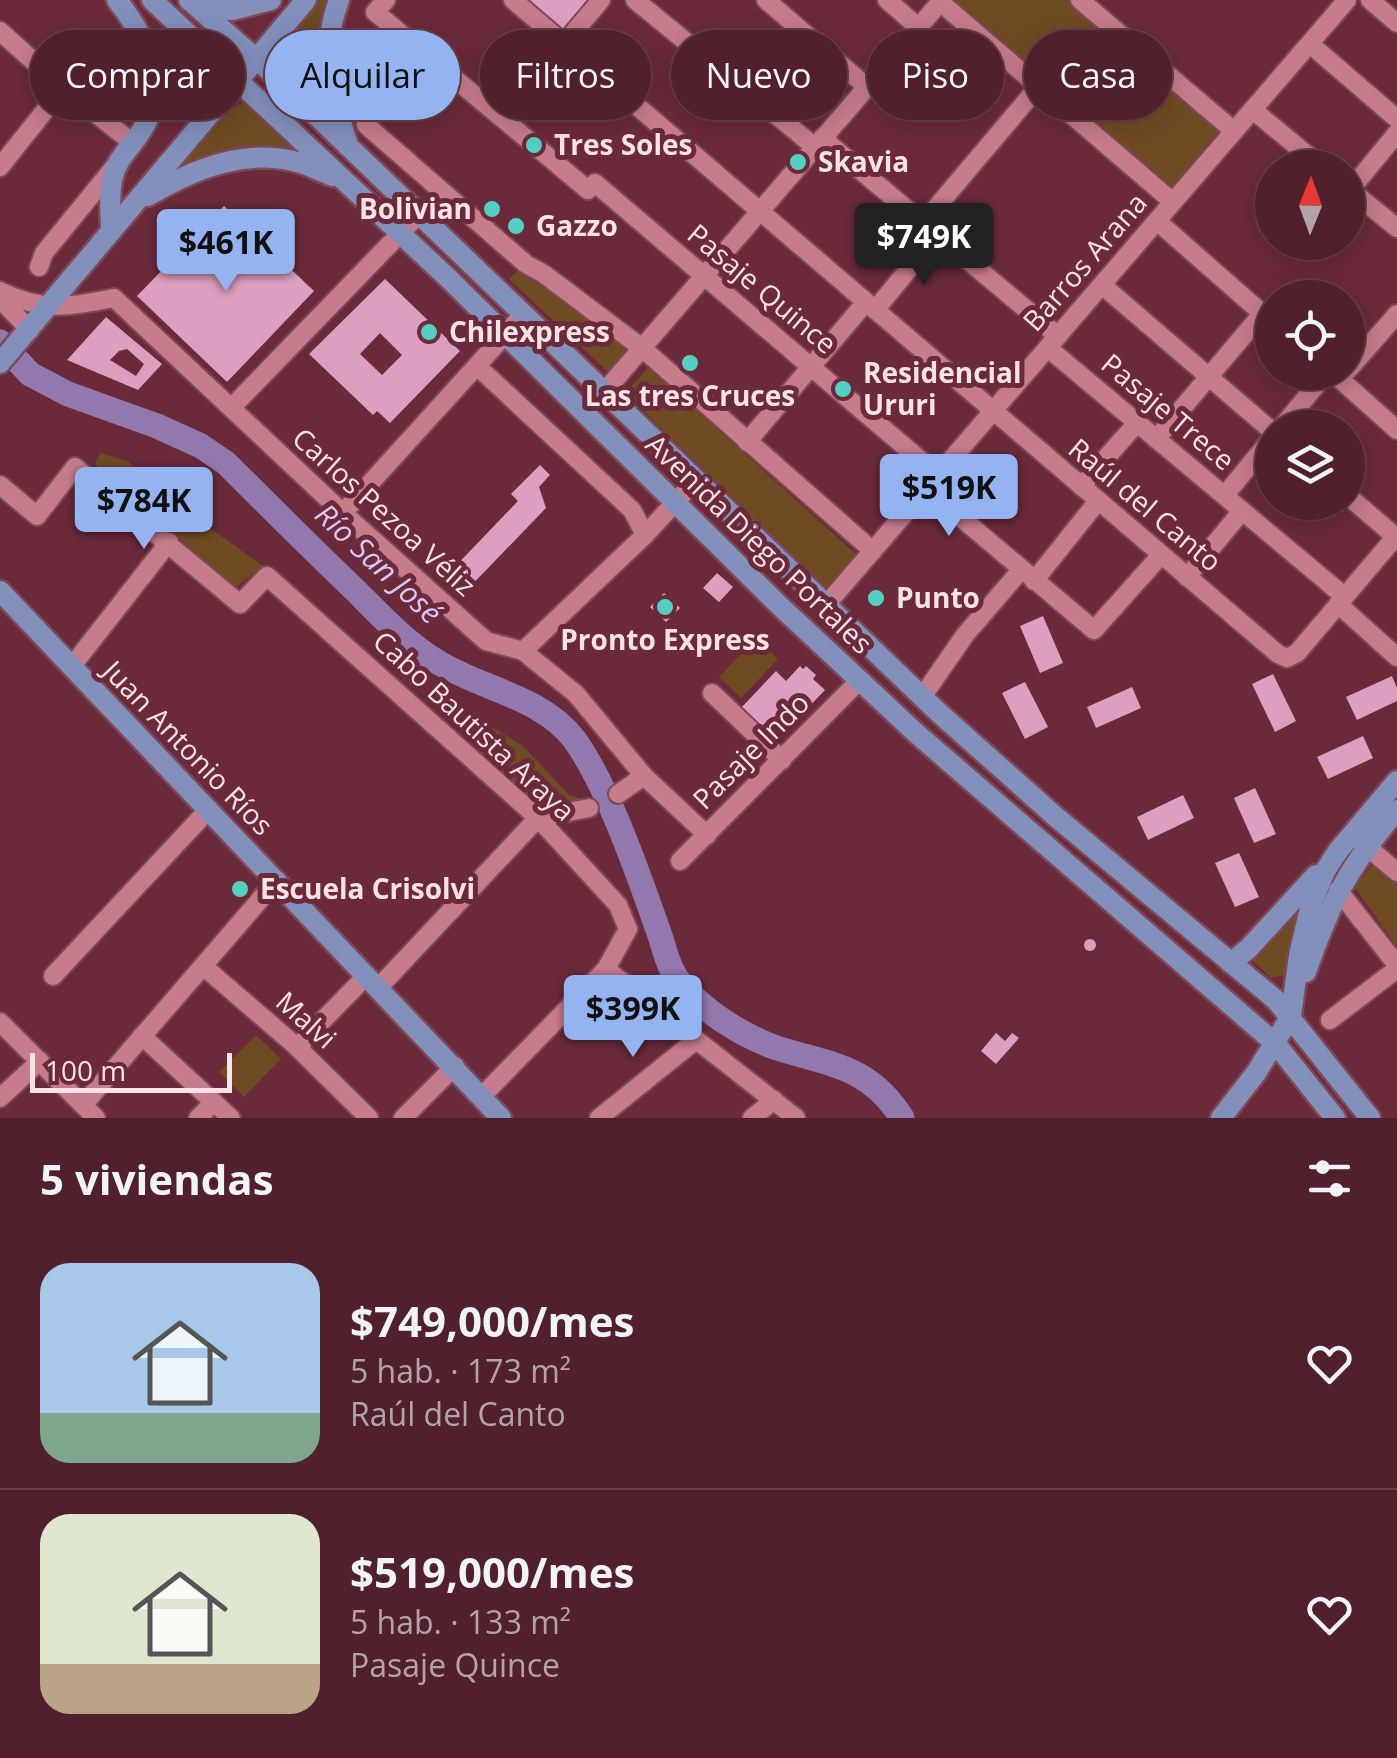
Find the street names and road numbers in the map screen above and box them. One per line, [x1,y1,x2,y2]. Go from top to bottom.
street label: Barros Arana [1014,184,1155,339]
street label: Pasaje Quince [680,215,845,362]
street label: Pasaje Trece [1094,344,1243,478]
street label: Carlos Pezoa Véliz [285,419,484,604]
street label: Avenida Diego Portales [638,425,881,661]
street label: Raúl del Canto [1061,429,1230,579]
street label: Cabo Bautista Araya [366,622,584,829]
street label: Juan Antonio Ríos [93,649,282,843]
street label: Pasaje Indo [684,684,817,817]
street label: Malvi [268,982,345,1056]

